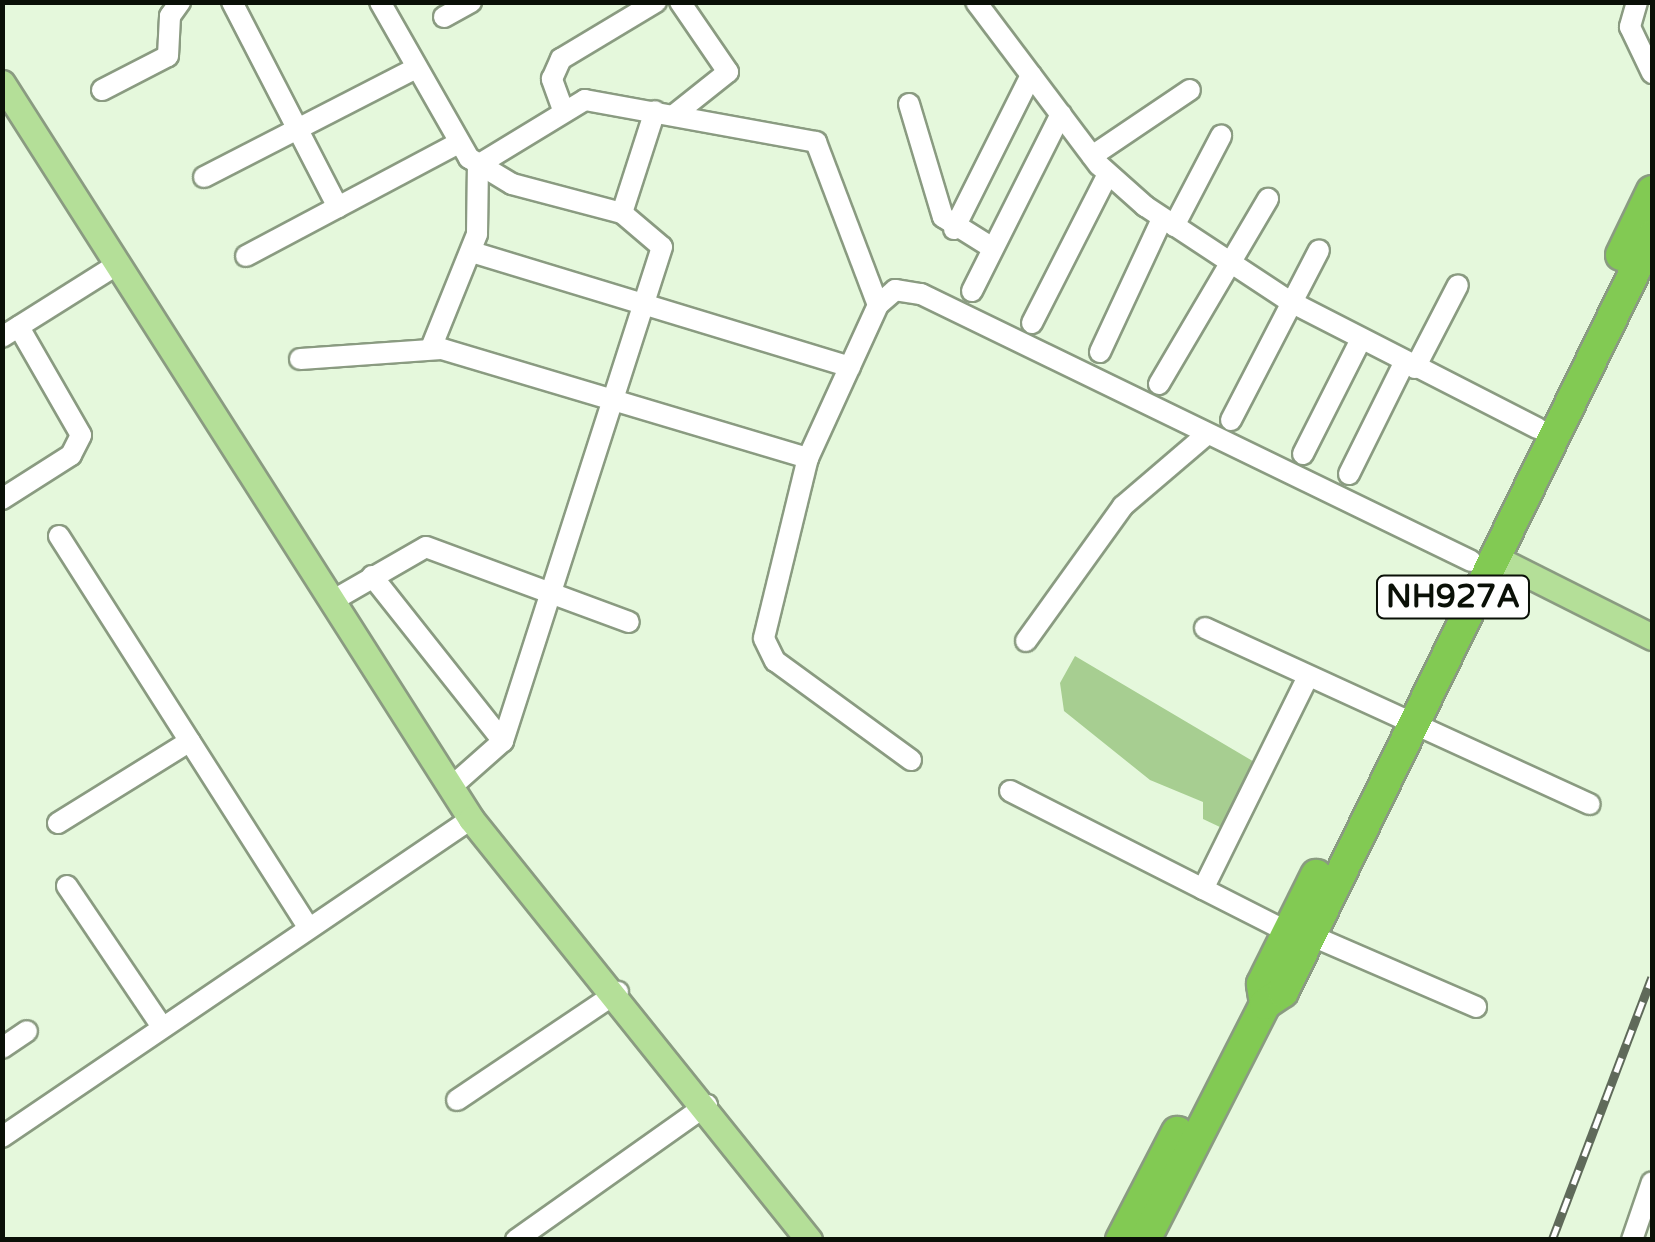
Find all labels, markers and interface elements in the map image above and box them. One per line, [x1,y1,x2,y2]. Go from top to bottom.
road number: NH927A [1376,570,1530,624]

